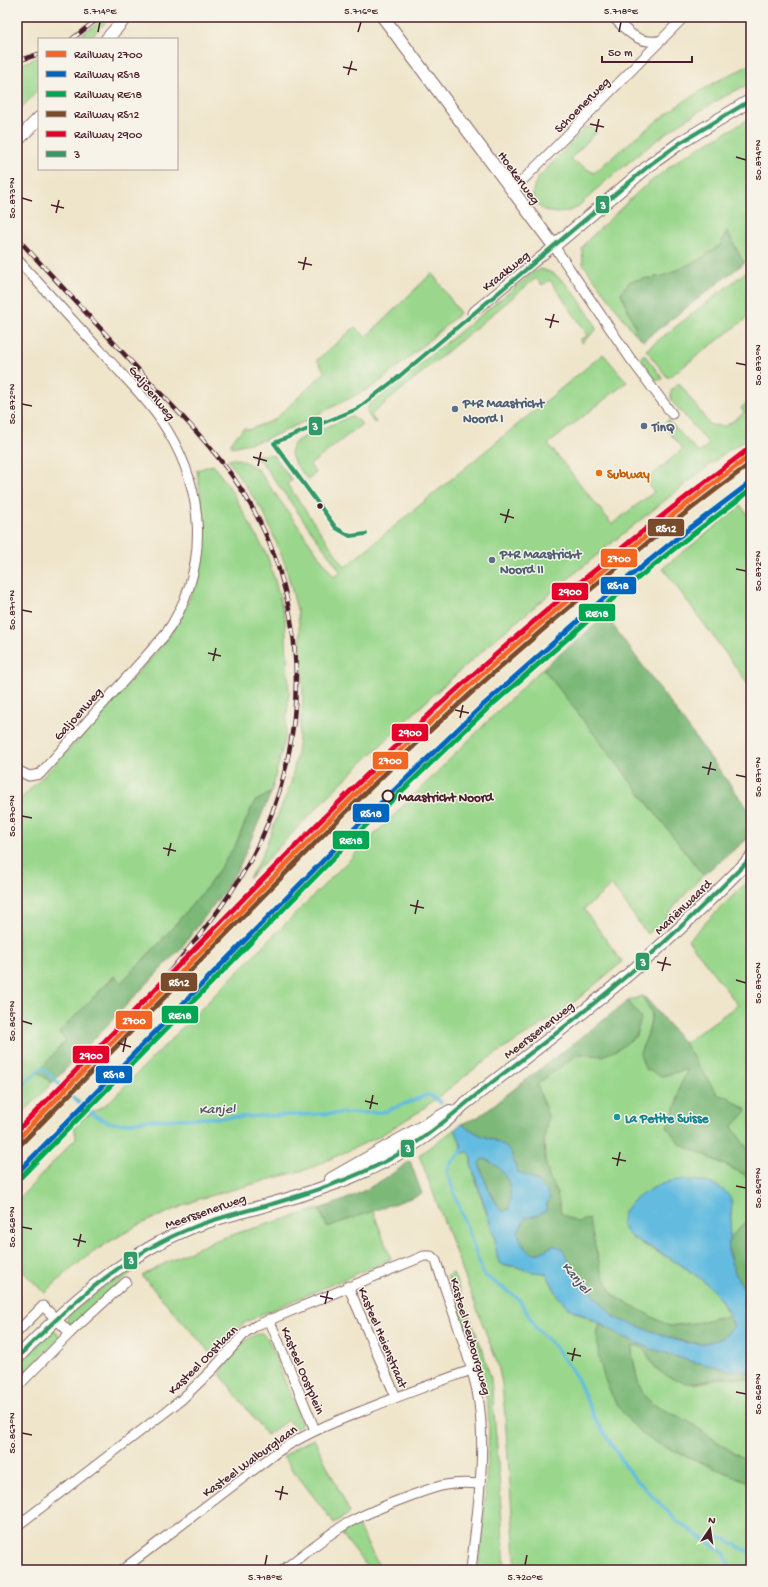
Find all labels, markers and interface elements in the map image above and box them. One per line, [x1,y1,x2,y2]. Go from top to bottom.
text: 5.714°E [83,6,117,18]
text: 5.716°E [344,6,378,18]
text: 5.718°E [604,6,639,18]
legend [38,38,178,170]
scale bar [602,38,692,64]
text: 50 m [608,47,633,61]
text: Railway 2700 [74,49,143,63]
text: Railway RS18 [74,69,141,83]
street label: Schoenerweg [552,75,614,137]
text: Railway RE18 [74,89,143,103]
text: Railway RS12 [74,109,140,123]
text: Railway 2900 [74,129,143,143]
text: 50.874°N [753,139,765,180]
text: 3 [73,149,80,163]
street label: Hoekerweg [494,149,542,208]
text: 50.873°N [7,177,19,218]
line badge: 3 [595,195,610,214]
text: 3 [599,201,606,213]
street label: Kraakweg [480,248,533,295]
text: 50.873°N [753,344,765,385]
street label: Galjoenweg [124,363,178,424]
text: 50.872°N [7,383,19,424]
place label: P+R Maastricht Noord I [462,397,546,427]
marker: P+R Maastricht Noord I [450,404,460,414]
line badge: 3 [308,416,323,436]
marker: TinQ [639,421,649,431]
place label: TinQ [651,421,675,436]
text: 3 [311,422,318,434]
marker: Subway [594,468,604,478]
place label: Subway [607,468,650,483]
unlabelled marker [315,501,325,511]
line badge: RS12 [647,518,685,537]
text: RS12 [655,524,677,536]
place label: P+R Maastricht Noord II [499,548,583,578]
line badge: 2700 [600,548,638,568]
text: 50.872°N [753,550,765,591]
text: 2700 [607,554,632,566]
marker: P+R Maastricht Noord II [487,555,497,565]
line badge: RS18 [600,576,637,595]
text: RS18 [606,581,629,593]
line badge: 2900 [551,582,589,601]
text: 2900 [558,587,582,599]
text: 50.871°N [7,590,19,630]
line badge: RE18 [578,603,616,622]
text: RE18 [584,609,609,621]
street label: Galjoenweg [51,685,106,744]
line badge: 2900 [391,723,429,742]
text: 2900 [398,728,422,740]
line badge: 2700 [372,751,409,770]
text: 2700 [378,756,403,768]
text: 50.871°N [753,757,765,797]
marker: Maastricht Noord [381,789,395,803]
place label: Maastricht Noord [398,791,494,806]
text: 50.870°N [7,795,19,837]
line badge: RS18 [352,803,390,823]
text: RS18 [359,809,382,821]
line badge: RE18 [332,830,370,850]
text: RE18 [338,836,363,848]
street label: Mariënwaard [652,876,716,939]
line badge: 3 [635,952,650,971]
text: 3 [639,958,646,970]
text: 50.870°N [753,962,765,1004]
line badge: RS12 [160,972,198,992]
text: RS12 [168,978,190,990]
street label: Meerssenerweg [501,999,578,1063]
text: 50.869°N [7,1000,19,1041]
line badge: RE18 [161,1005,199,1024]
line badge: 2700 [115,1010,153,1030]
text: RE18 [167,1011,192,1023]
text: 2700 [122,1016,147,1028]
line badge: 2900 [72,1045,110,1064]
text: 2900 [79,1051,103,1063]
line badge: RS18 [95,1065,133,1084]
text: RS18 [102,1070,125,1082]
water label: Kanjel [199,1101,237,1120]
marker: La Petite Suisse [612,1112,622,1122]
place label: La Petite Suisse [625,1112,710,1127]
line badge: 3 [400,1139,415,1158]
text: 3 [404,1144,411,1156]
text: 50.869°N [753,1167,765,1208]
street label: Meerssenerweg [163,1191,248,1233]
text: 50.868°N [7,1206,19,1248]
line badge: 3 [123,1251,138,1270]
text: 3 [127,1256,134,1268]
water label: Kanjel [557,1259,594,1299]
street label: Kasteel Neubourgweg [446,1276,493,1397]
street label: Kasteel Heienstraat [354,1285,410,1392]
street label: Kasteel Oostlaan [166,1322,242,1399]
street label: Kasteel Oostplein [277,1325,327,1418]
text: 50.868°N [753,1373,765,1415]
text: 50.867°N [7,1412,19,1453]
street label: Kasteel Walburglaan [200,1422,301,1501]
north arrow [690,1509,730,1549]
text: N [707,1515,717,1528]
text: 5.718°E [248,1572,283,1584]
text: 5.720°E [508,1572,543,1584]

